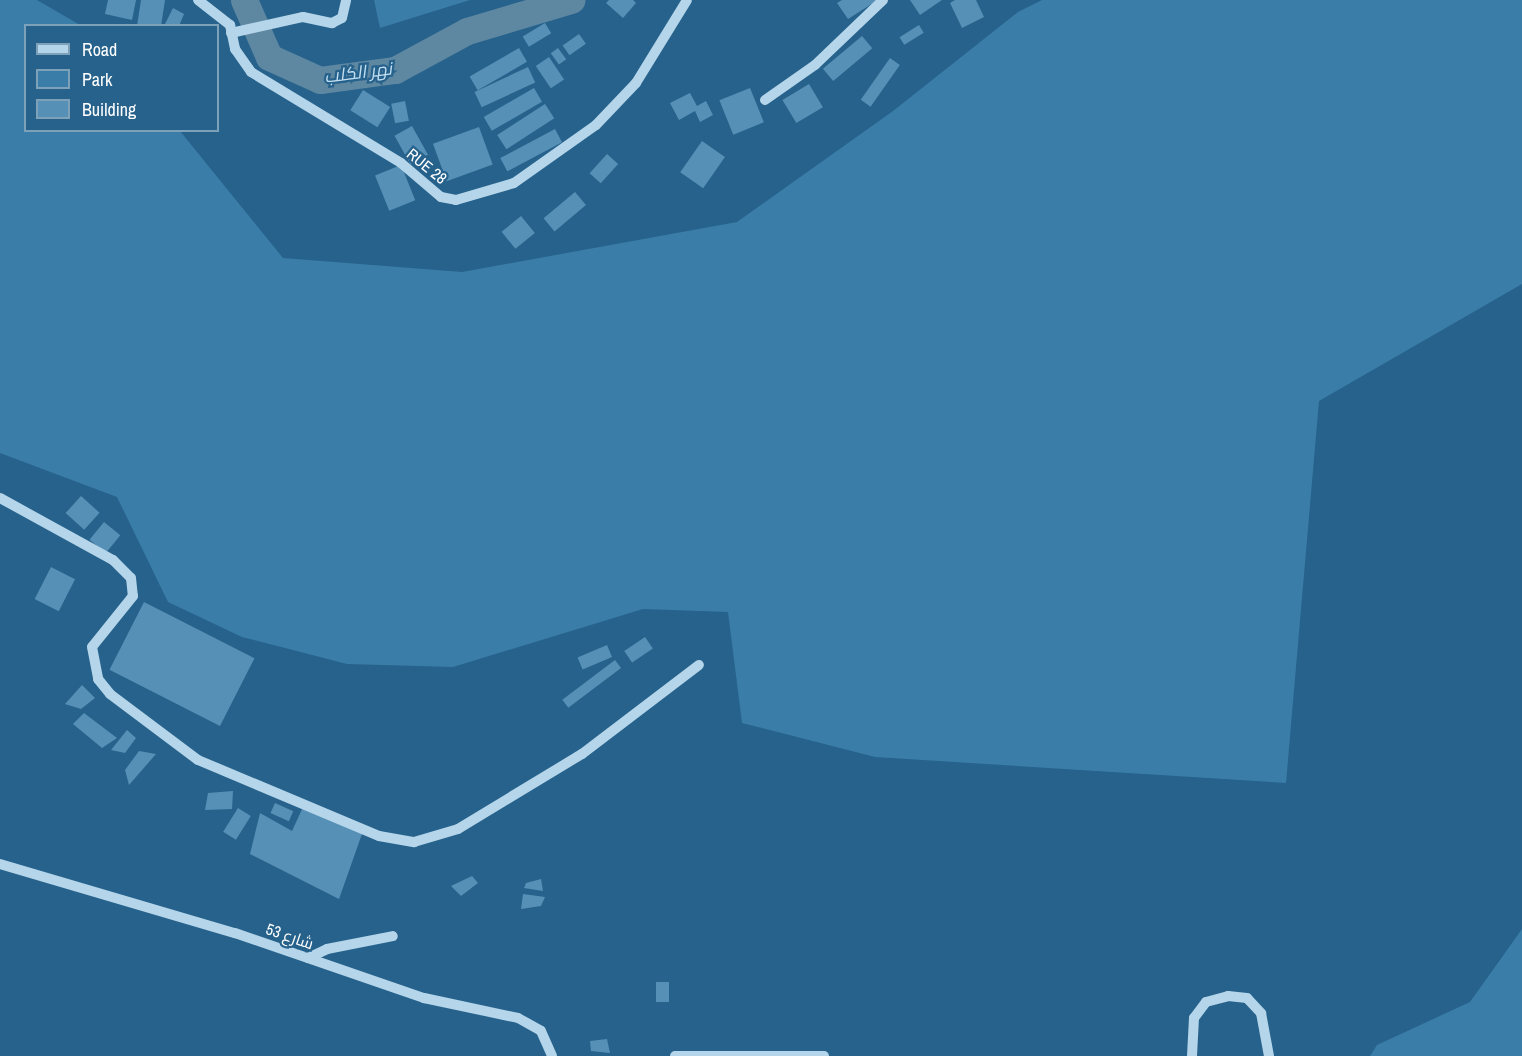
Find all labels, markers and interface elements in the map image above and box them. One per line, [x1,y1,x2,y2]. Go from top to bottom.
legend [24,24,219,132]
text: Road [82,37,117,62]
water label: نهر الكلب [323,58,393,88]
text: Park [82,67,112,92]
text: Building [82,97,136,122]
street label: RUE 28 [403,144,451,188]
street label: شارع 53 [264,919,316,953]

